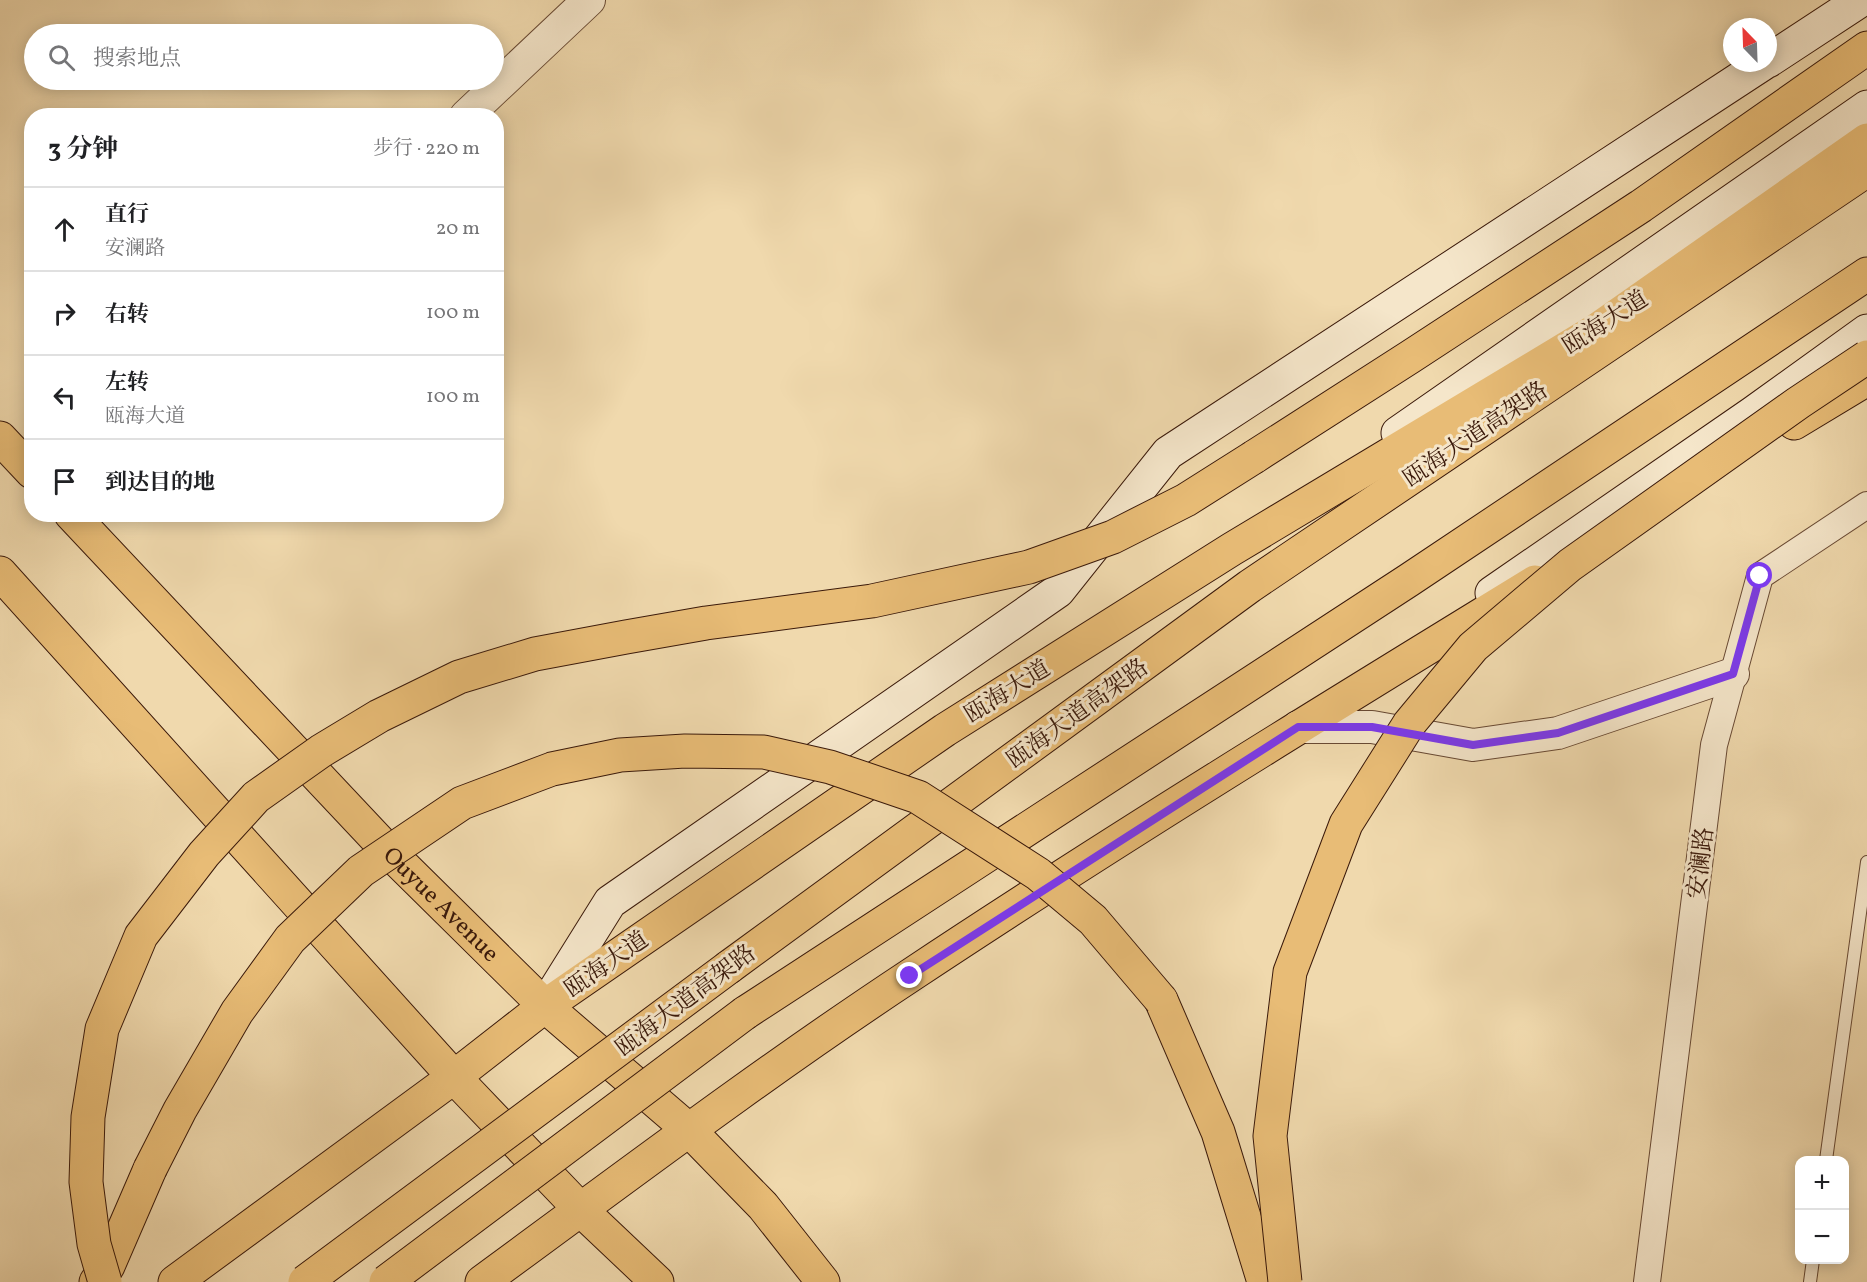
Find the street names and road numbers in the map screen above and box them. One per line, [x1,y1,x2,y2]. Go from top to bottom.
street label: 瓯海大道 [1557,283,1656,364]
street label: 瓯海大道高架路 [1397,375,1555,497]
street label: 瓯海大道高架路 [1000,651,1156,778]
street label: 瓯海大道 [958,653,1058,733]
street label: 安澜路 [1681,825,1723,901]
street label: Ouyue Avenue [374,840,506,971]
street label: 瓯海大道 [558,924,656,1007]
street label: 瓯海大道高架路 [609,937,764,1066]

